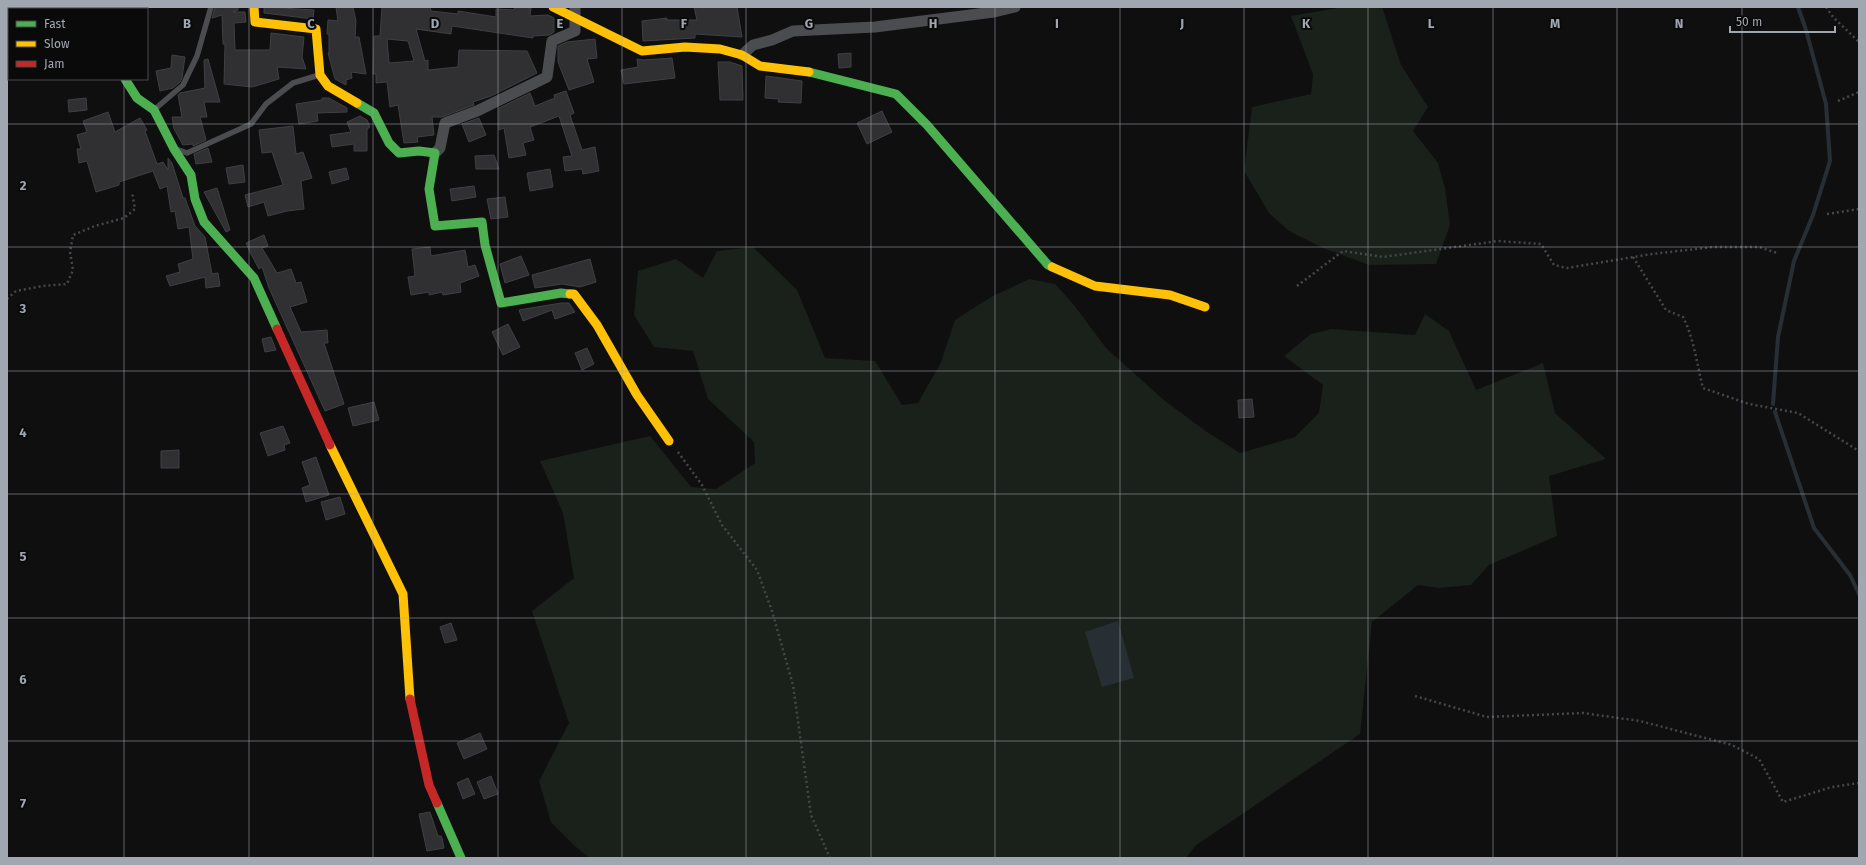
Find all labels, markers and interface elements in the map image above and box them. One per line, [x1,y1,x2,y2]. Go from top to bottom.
legend [8,8,148,80]
scale bar [1730,8,1835,34]
text: 50 m [1736,15,1762,29]
text: B [183,16,191,31]
text: C [307,16,315,31]
text: D [431,16,440,31]
text: E [557,16,564,31]
text: F [681,16,688,31]
text: G [805,16,813,31]
text: H [929,16,937,31]
text: I [1055,16,1059,31]
text: J [1179,16,1184,31]
text: K [1302,16,1311,31]
text: L [1428,16,1435,31]
text: M [1550,16,1560,31]
text: N [1675,16,1683,31]
text: Fast [44,17,66,31]
text: Slow [44,37,70,51]
text: Jam [44,57,64,71]
text: 2 [20,178,27,193]
text: 3 [19,301,27,316]
text: 4 [19,425,27,440]
text: 5 [20,549,27,564]
text: 6 [19,672,27,687]
text: 7 [20,796,26,811]

